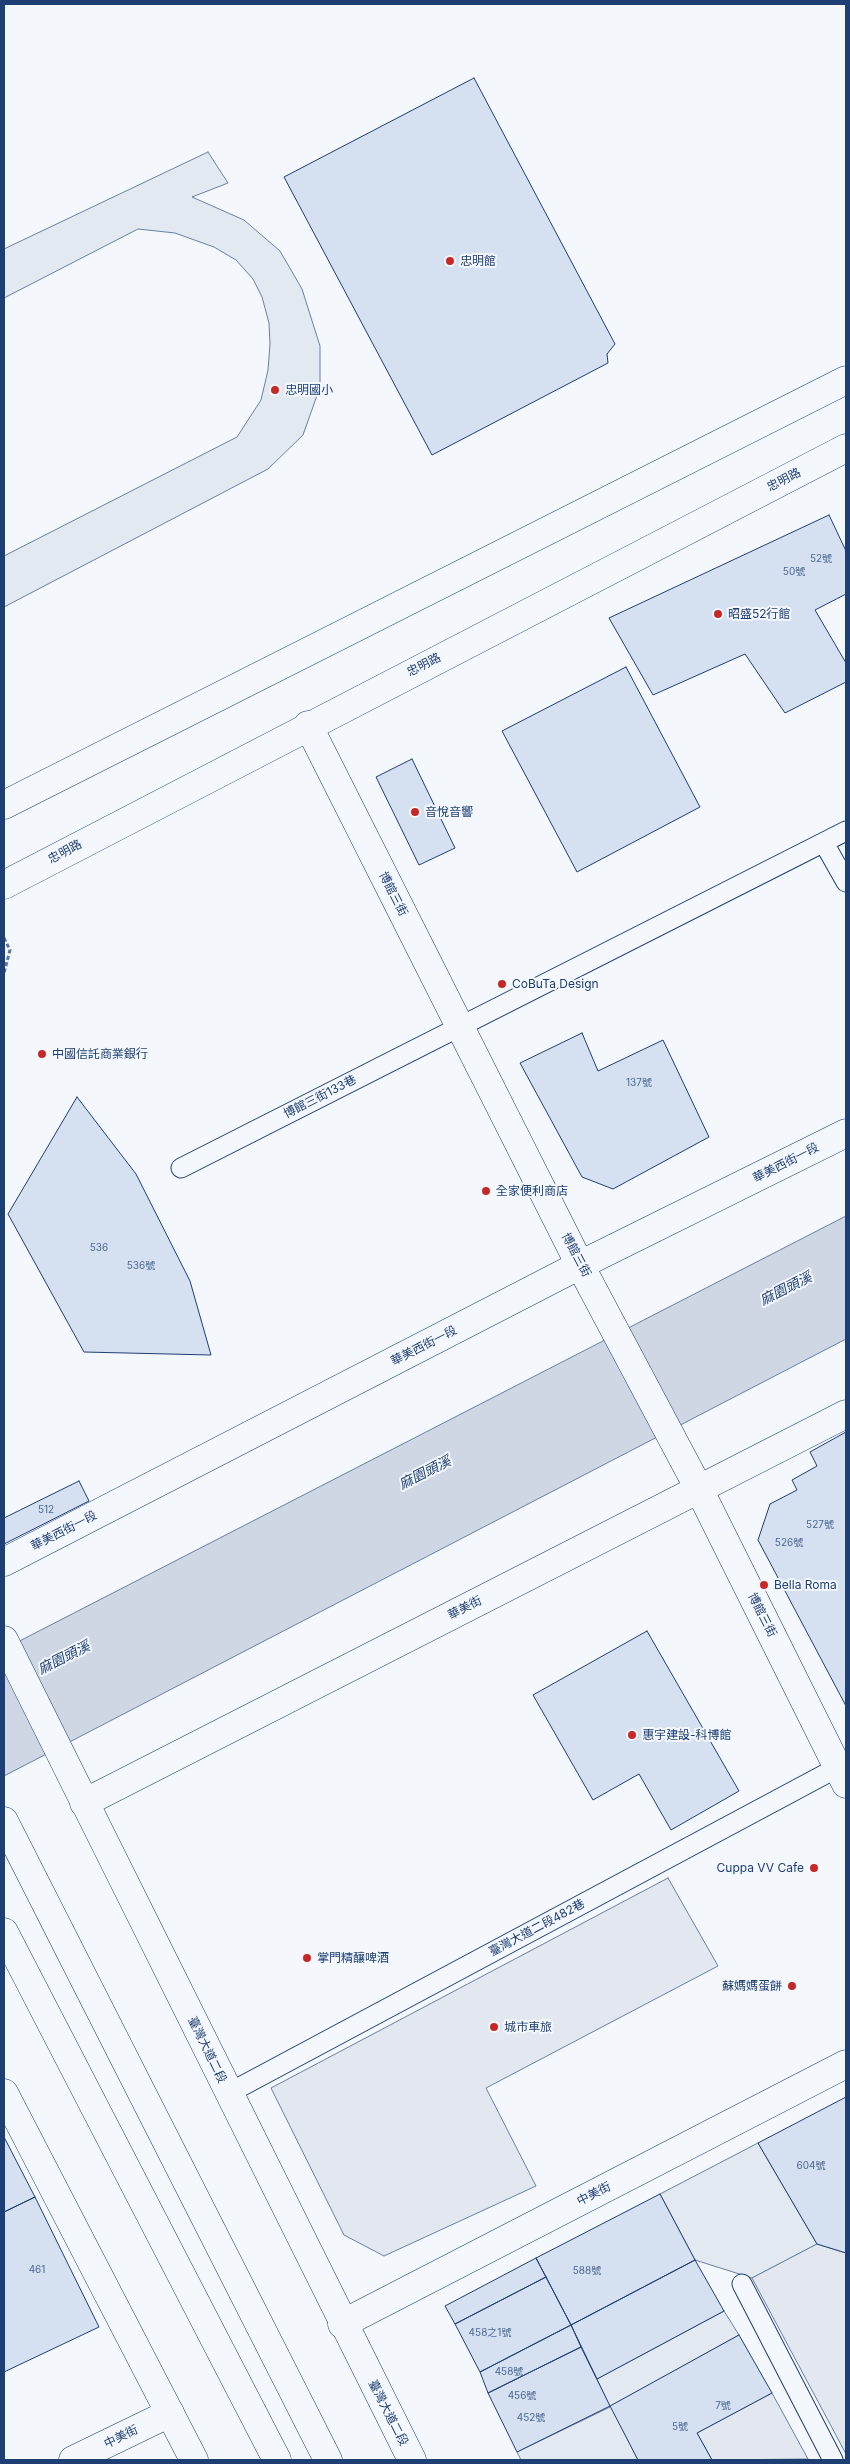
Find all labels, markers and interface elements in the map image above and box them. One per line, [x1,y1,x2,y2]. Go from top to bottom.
place label: 忠明館 [460,254,496,268]
marker: 忠明館 [444,255,456,267]
place label: 忠明國小 [285,383,333,397]
marker: 忠明國小 [269,384,281,396]
street label: 忠明路 [765,465,803,495]
house number: 52號 [810,553,832,565]
house number: 50號 [783,566,805,578]
place label: 昭盛52行館 [728,607,791,621]
marker: 昭盛52行館 [712,608,724,620]
street label: 忠明路 [405,650,443,680]
place label: 音悅音響 [425,805,473,819]
marker: 音悅音響 [409,806,421,818]
street label: 忠明路 [46,837,84,867]
street label: 博館三街 [376,869,410,919]
place label: CoBuTa Design [512,977,599,991]
marker: CoBuTa Design [496,978,508,990]
place label: 中國信託商業銀行 [52,1047,148,1061]
marker: 中國信託商業銀行 [36,1048,48,1060]
street label: 博館三街133巷 [281,1072,359,1122]
house number: 137號 [626,1077,652,1089]
street label: 華美西街一段 [751,1140,821,1186]
place label: 全家便利商店 [496,1184,568,1198]
marker: 全家便利商店 [480,1185,492,1197]
street label: 博館三街 [558,1230,594,1280]
house number: 536 [90,1242,108,1254]
house number: 536號 [127,1260,155,1272]
water label: 麻園頭溪 [757,1269,815,1309]
street label: 華美西街一段 [389,1323,459,1369]
water label: 麻園頭溪 [396,1453,454,1493]
house number: 512 [38,1504,54,1516]
street label: 華美西街一段 [29,1508,99,1554]
house number: 527號 [806,1519,834,1531]
house number: 526號 [775,1537,803,1549]
place label: Bella Roma [774,1578,837,1592]
marker: Bella Roma [758,1579,770,1591]
street label: 博館三街 [745,1590,779,1640]
street label: 華美街 [446,1593,484,1623]
water label: 麻園頭溪 [35,1638,93,1678]
place label: 惠宇建設-科博館 [642,1728,732,1742]
marker: 惠宇建設-科博館 [626,1729,638,1741]
place label: Cuppa VV Cafe [717,1861,804,1875]
marker: Cuppa VV Cafe [808,1862,820,1874]
street label: 臺灣大道二段482巷 [487,1897,587,1959]
place label: 掌門精釀啤酒 [317,1951,389,1965]
marker: 掌門精釀啤酒 [301,1952,313,1964]
place label: 蘇媽媽蛋餅 [722,1979,782,1993]
marker: 蘇媽媽蛋餅 [786,1980,798,1992]
street label: 臺灣大道二段 [185,2014,229,2086]
place label: 城市車旅 [504,2020,552,2034]
marker: 城市車旅 [488,2021,500,2033]
house number: 604號 [797,2160,825,2172]
street label: 中美街 [575,2179,613,2209]
house number: 461 [29,2264,45,2276]
house number: 588號 [573,2265,601,2277]
house number: 458之1號 [469,2327,511,2339]
house number: 458號 [495,2366,523,2378]
street label: 臺灣大道二段 [365,2378,411,2448]
house number: 456號 [508,2390,536,2402]
house number: 7號 [715,2400,731,2412]
house number: 452號 [517,2412,545,2424]
house number: 5號 [672,2421,688,2433]
street label: 中美街 [102,2423,140,2451]

